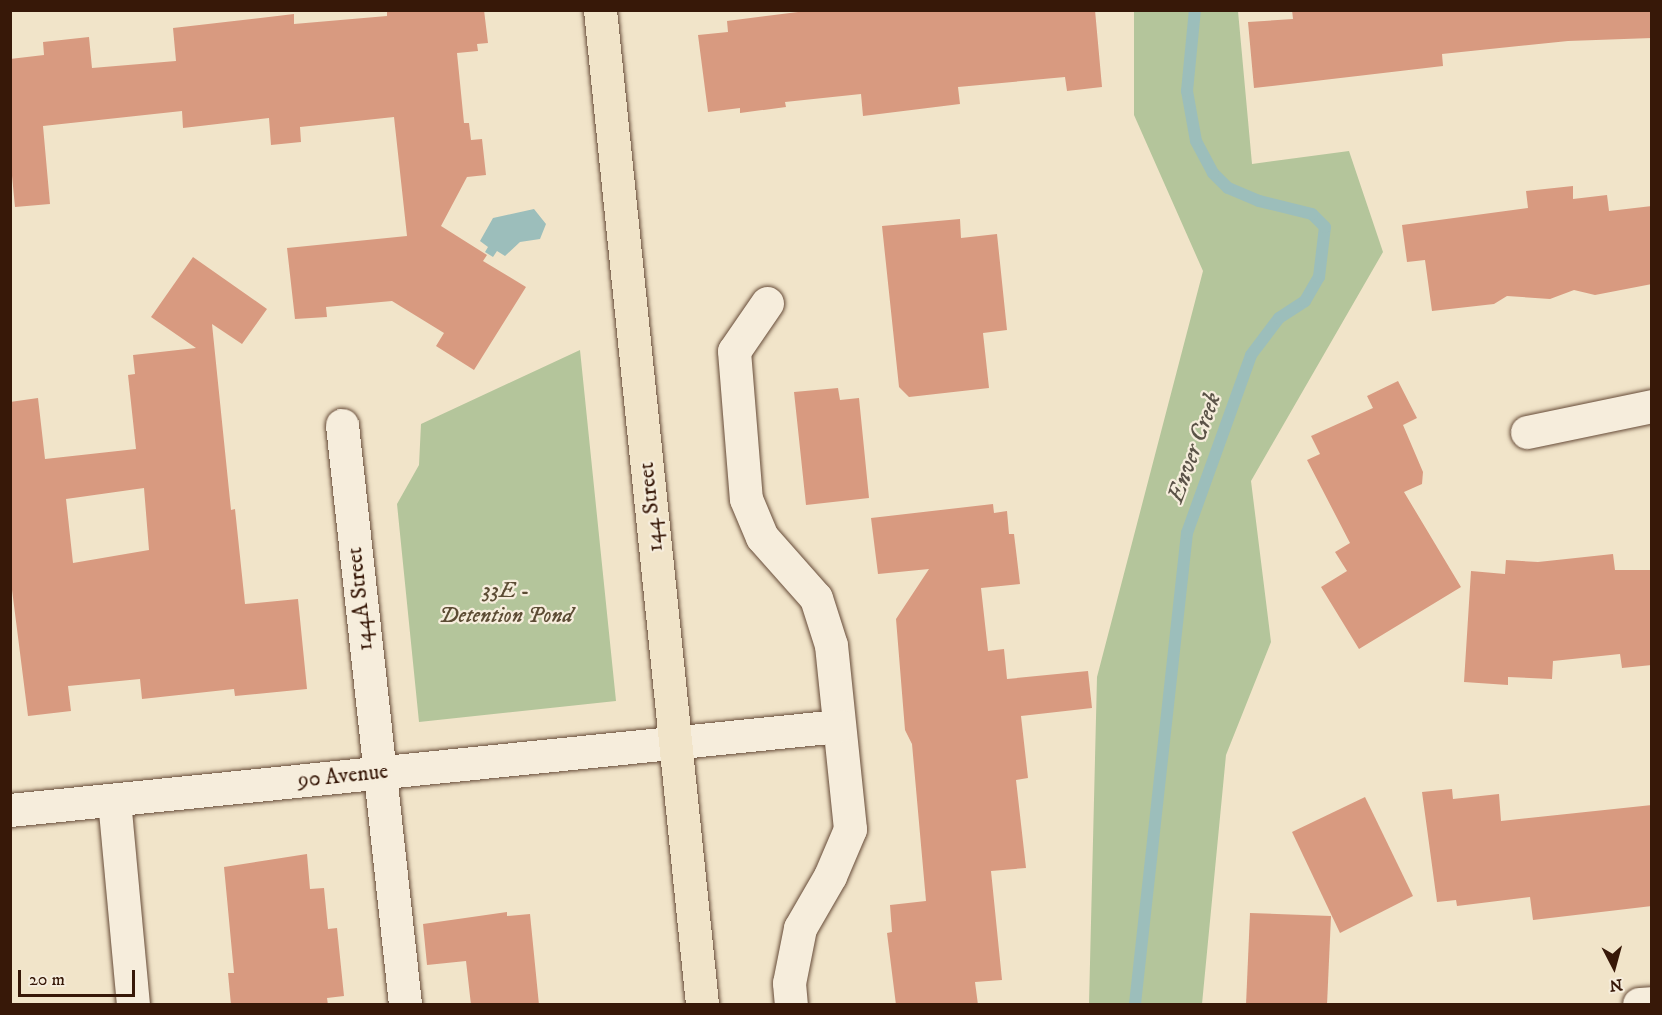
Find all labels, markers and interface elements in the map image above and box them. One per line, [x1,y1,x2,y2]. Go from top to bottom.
water label: Enver Creek [1162,389,1228,507]
street label: 144 Street [633,461,669,553]
street label: 144A Street [341,546,379,652]
park label: 33E - Detention Pond [439,577,573,628]
street label: 90 Avenue [296,758,390,794]
north arrow [1584,937,1644,997]
scale bar [21,958,138,996]
text: 20 m [29,969,65,991]
text: N [1608,974,1623,996]

